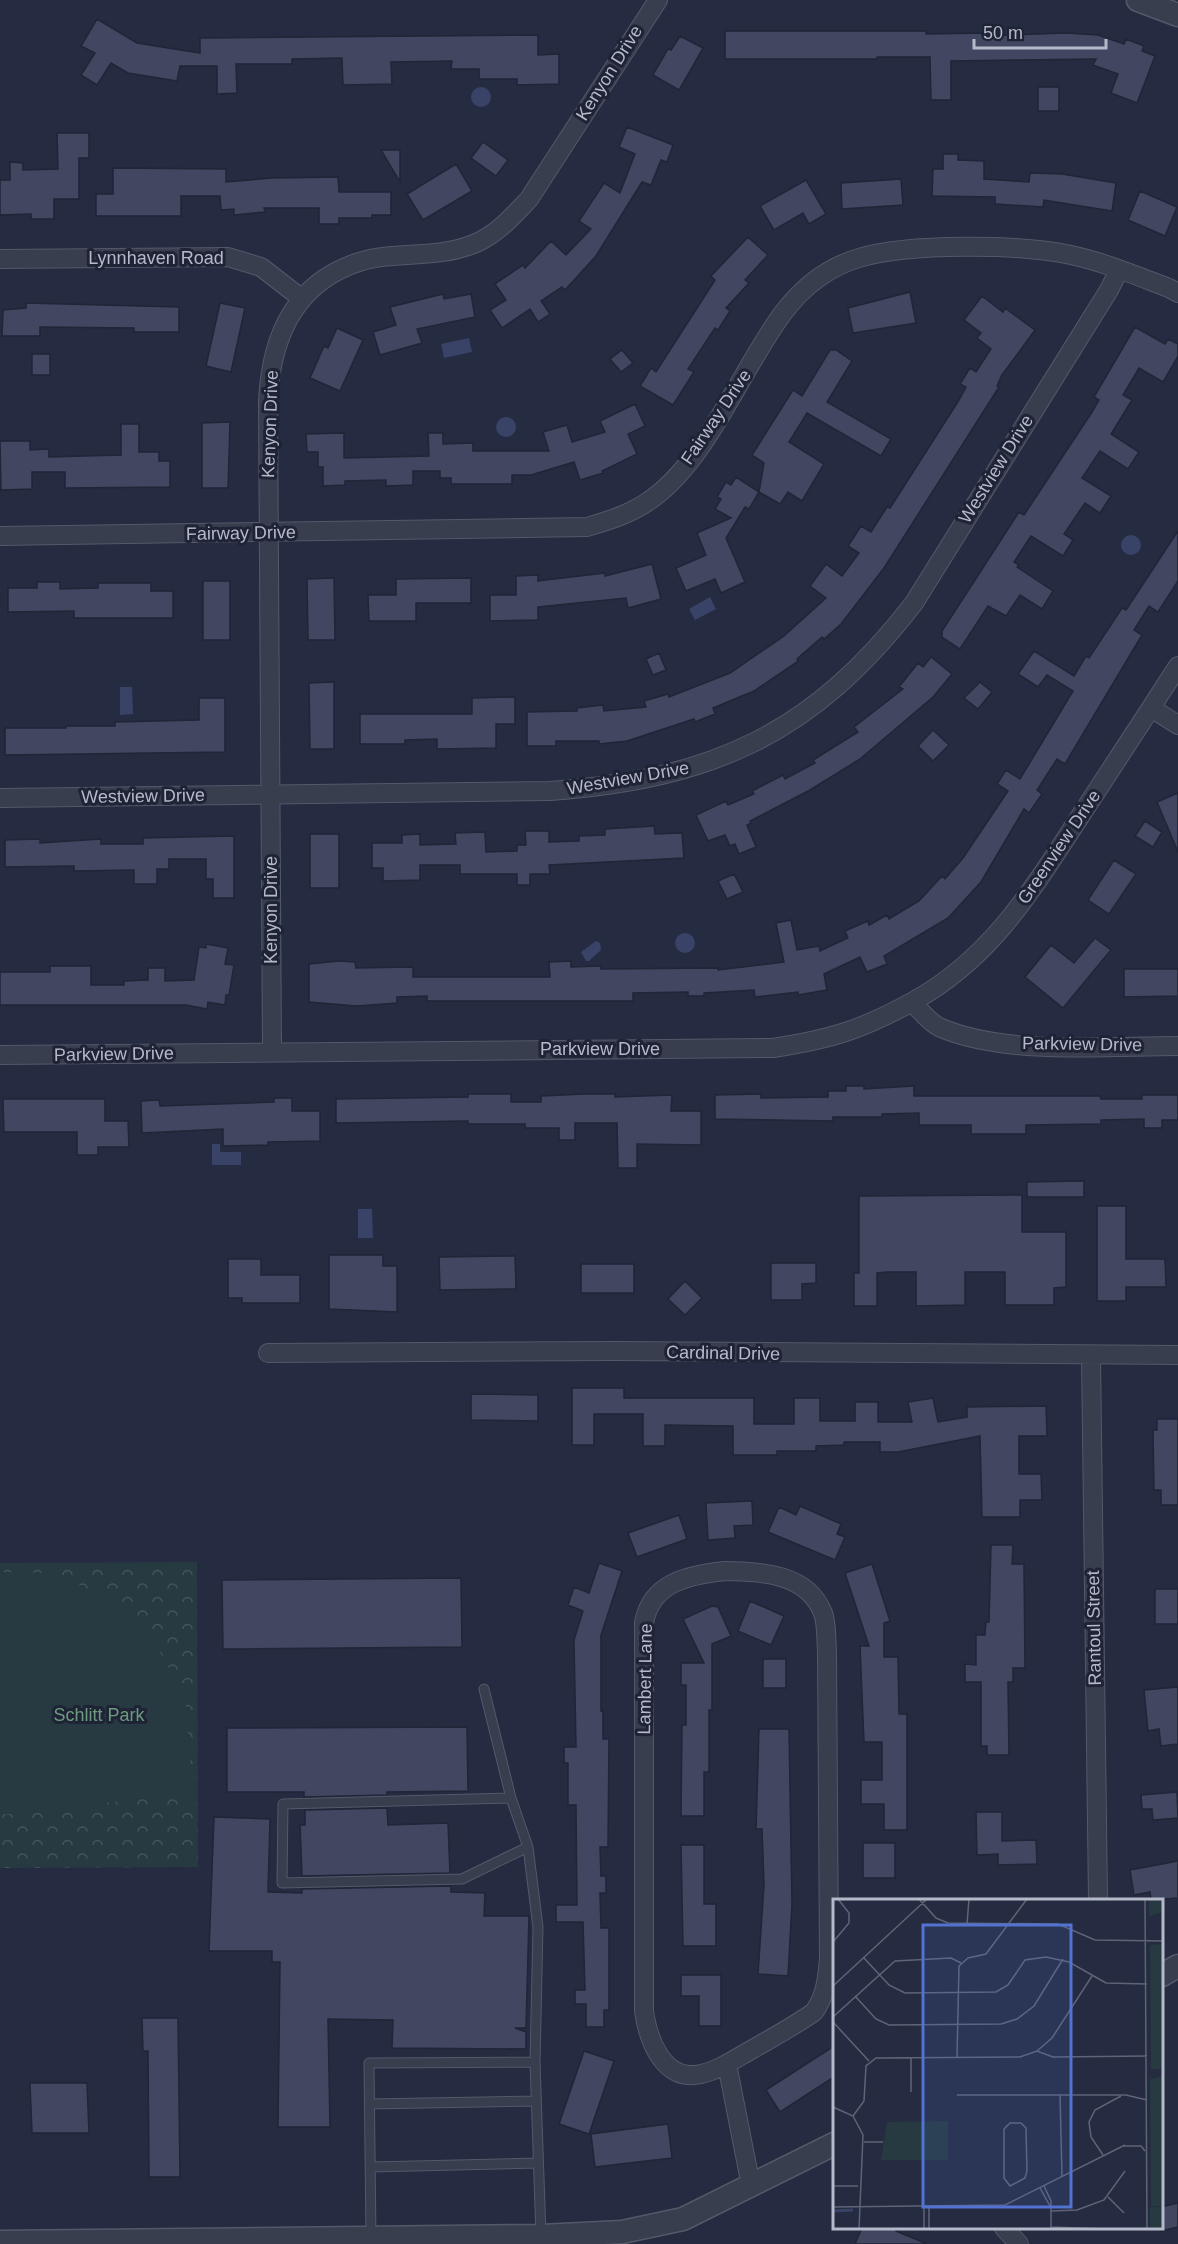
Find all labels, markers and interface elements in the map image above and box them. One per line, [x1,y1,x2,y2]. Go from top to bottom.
scale bar [974,12,1106,50]
street label: Kenyon Drive [572,22,646,124]
text: 50 m [983,23,1023,43]
street label: Lynnhaven Road [88,248,224,268]
street label: Fairway Drive [677,366,755,468]
street label: Kenyon Drive [258,370,282,478]
street label: Westview Drive [955,411,1037,527]
street label: Fairway Drive [186,522,296,544]
street label: Westview Drive [565,757,691,799]
street label: Westview Drive [81,785,205,807]
street label: Greenview Drive [1014,786,1104,908]
street label: Kenyon Drive [261,856,281,964]
street label: Parkview Drive [1022,1033,1142,1055]
street label: Parkview Drive [540,1039,660,1059]
street label: Parkview Drive [54,1043,174,1065]
street label: Cardinal Drive [666,1342,780,1364]
street label: Rantoul Street [1083,1570,1105,1686]
street label: Lambert Lane [634,1623,656,1735]
park label: Schlitt Park [53,1705,146,1725]
inset map [833,1899,1163,2229]

